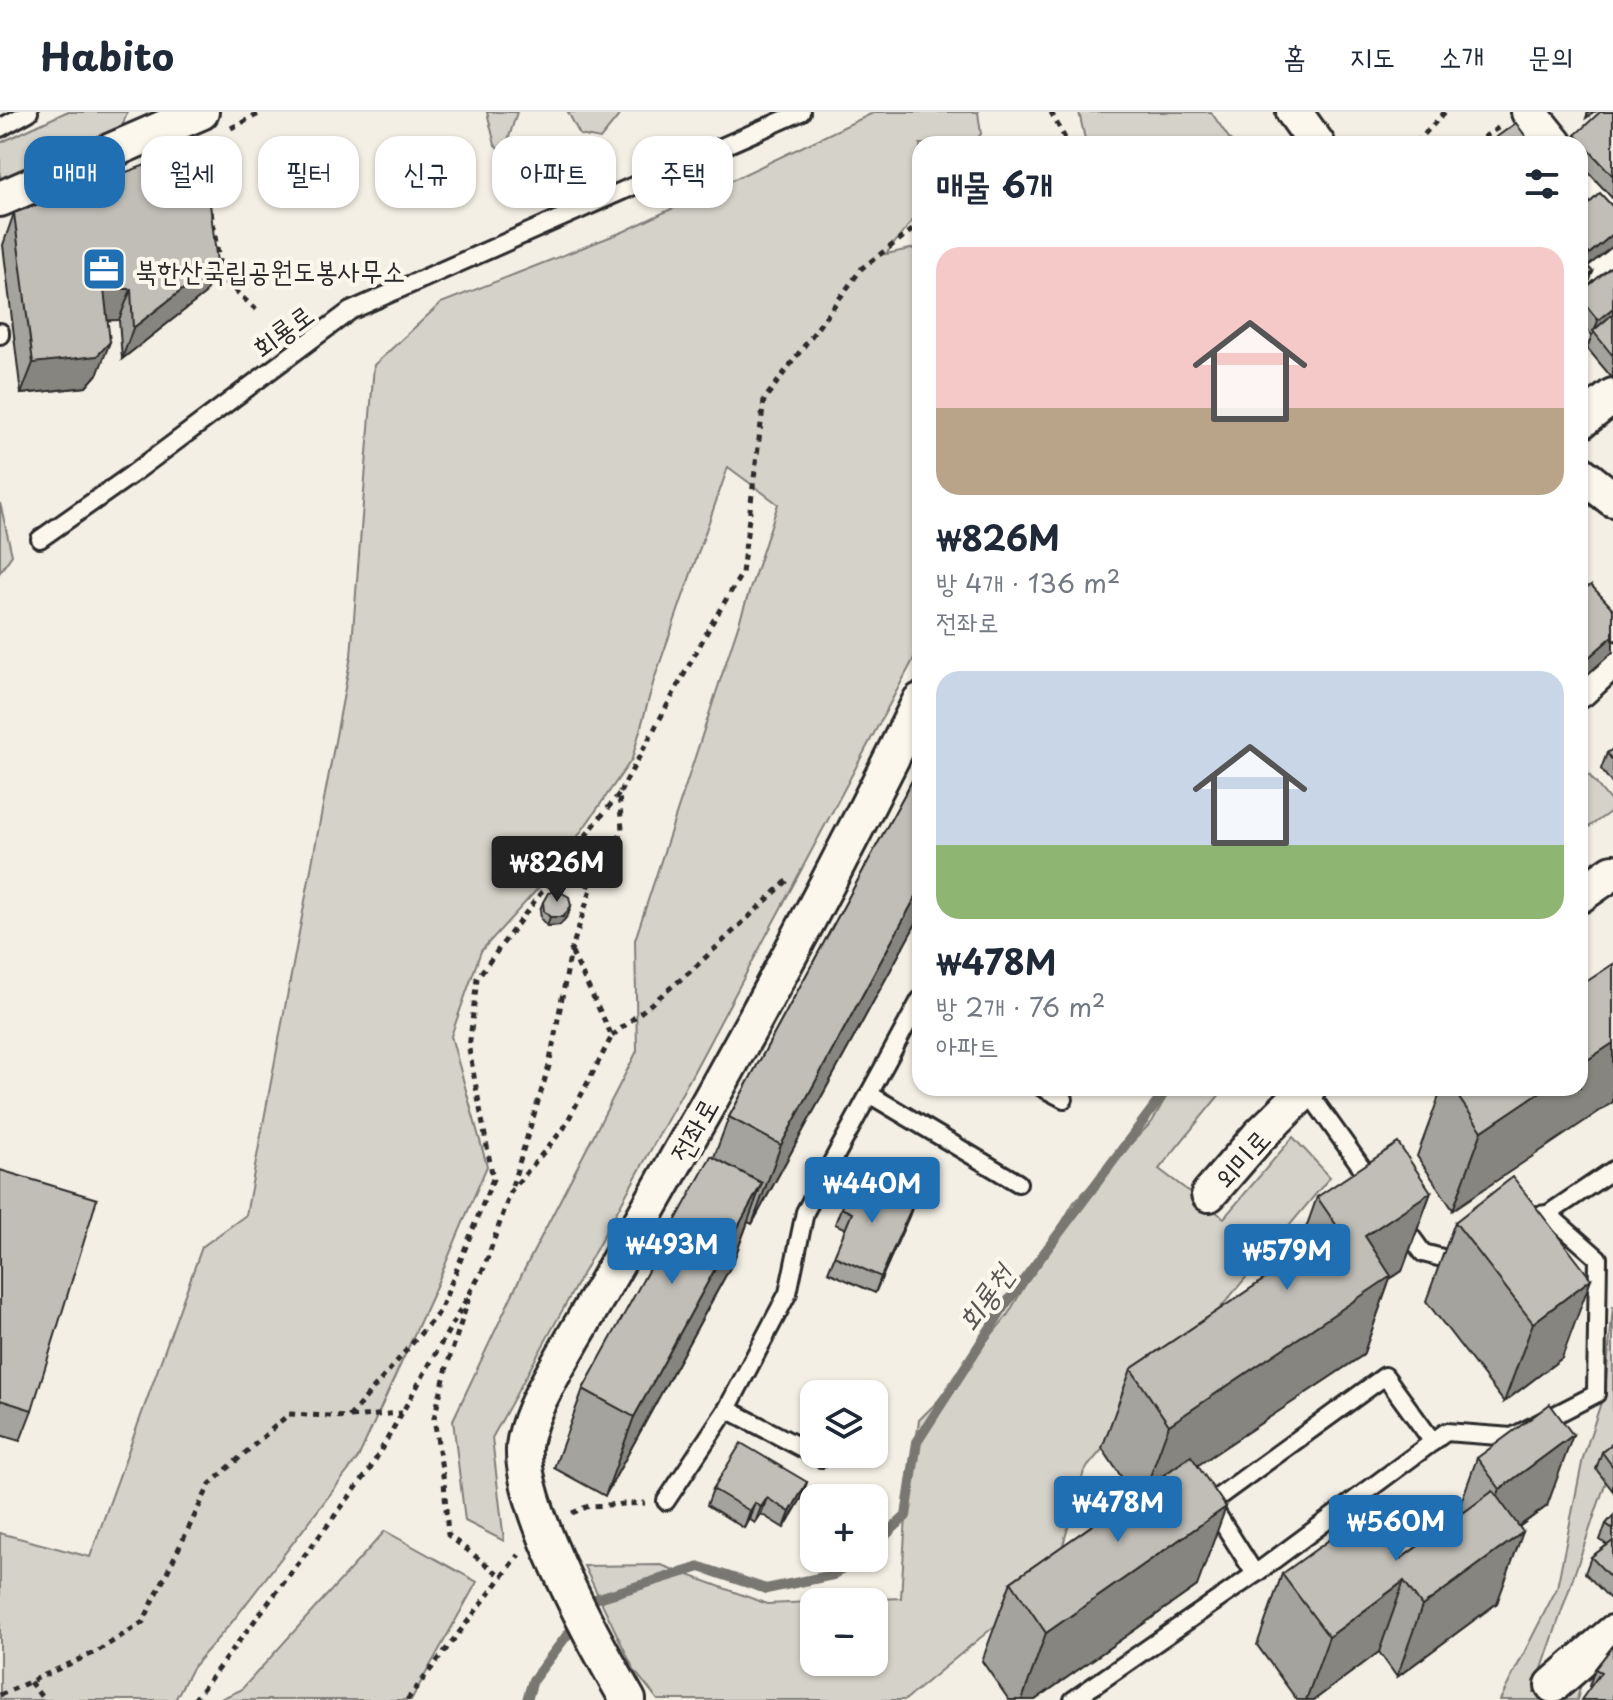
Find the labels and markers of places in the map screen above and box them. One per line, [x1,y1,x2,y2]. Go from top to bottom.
office icon: 북한산국립공원도봉사무소 [80,245,128,293]
place label: 북한산국립공원도봉사무소 [135,248,405,291]
pin: ₩826M [501,836,613,904]
pin: ₩440M [816,1157,928,1225]
pin: ₩493M [616,1218,728,1286]
pin: ₩579M [1231,1224,1343,1292]
pin: ₩478M [1062,1476,1174,1544]
pin: ₩560M [1340,1495,1452,1563]

